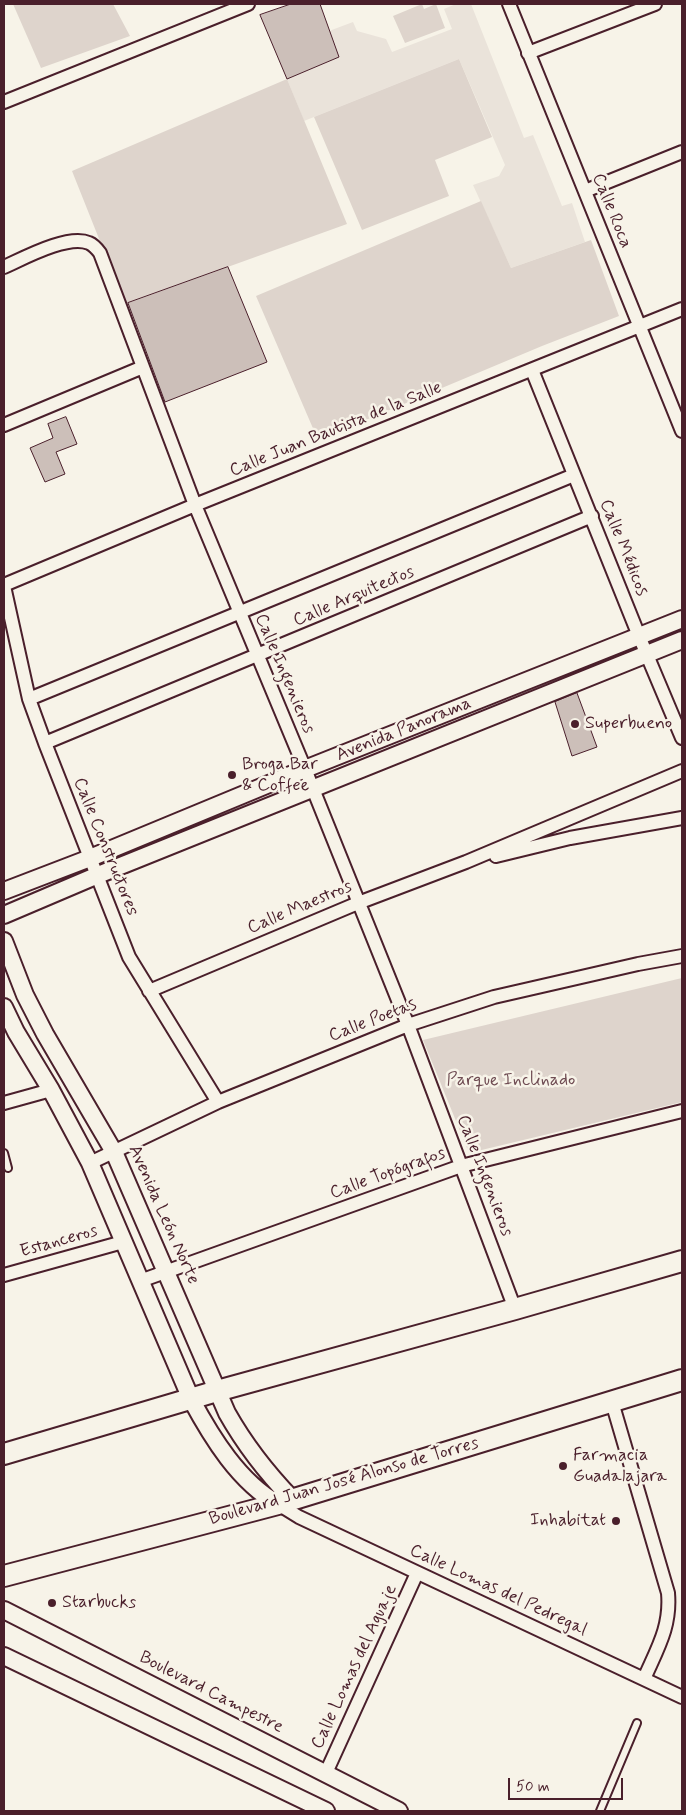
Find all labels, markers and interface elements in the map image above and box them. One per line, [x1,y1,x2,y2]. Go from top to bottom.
street label: Calle Roca [586,170,636,252]
street label: Calle Juan Bautista de la Salle [227,377,445,483]
street label: Calle Médicos [594,496,652,600]
street label: Calle Arquitectos [290,562,418,632]
street label: Calle Ingenieros [249,611,319,737]
street label: Avenida Panorama [333,693,475,767]
place label: Superbueno [585,713,672,735]
marker: Superbueno [569,718,581,730]
place label: Broga Bar & Coffee [242,754,318,796]
marker: Broga Bar & Coffee [226,769,238,781]
street label: Calle Constructores [67,775,143,919]
street label: Calle Maestros [244,876,356,940]
street label: Calle Poetas [326,994,420,1048]
park label: Parque Inclinado [447,1070,575,1092]
street label: Calle Ingenieros [451,1112,517,1240]
street label: Avenida León Norte [123,1142,203,1288]
street label: Calle Topógrafos [327,1143,449,1205]
street label: Estanceros [18,1221,100,1263]
street label: Boulevard Juan José Alonso de Torres [207,1433,481,1531]
place label: Farmacia Guadalajara [573,1445,667,1488]
marker: Farmacia Guadalajara [557,1460,569,1472]
place label: Inhabitat [530,1510,606,1532]
marker: Inhabitat [610,1515,622,1527]
street label: Calle Lomas del Pedregal [406,1540,590,1642]
street label: Calle Lomas del Aguaje [307,1581,403,1753]
place label: Starbucks [62,1592,136,1614]
marker: Starbucks [46,1597,58,1609]
street label: Boulevard Campestre [135,1647,287,1739]
scale bar [511,1768,626,1800]
text: 50 m [516,1777,550,1797]

